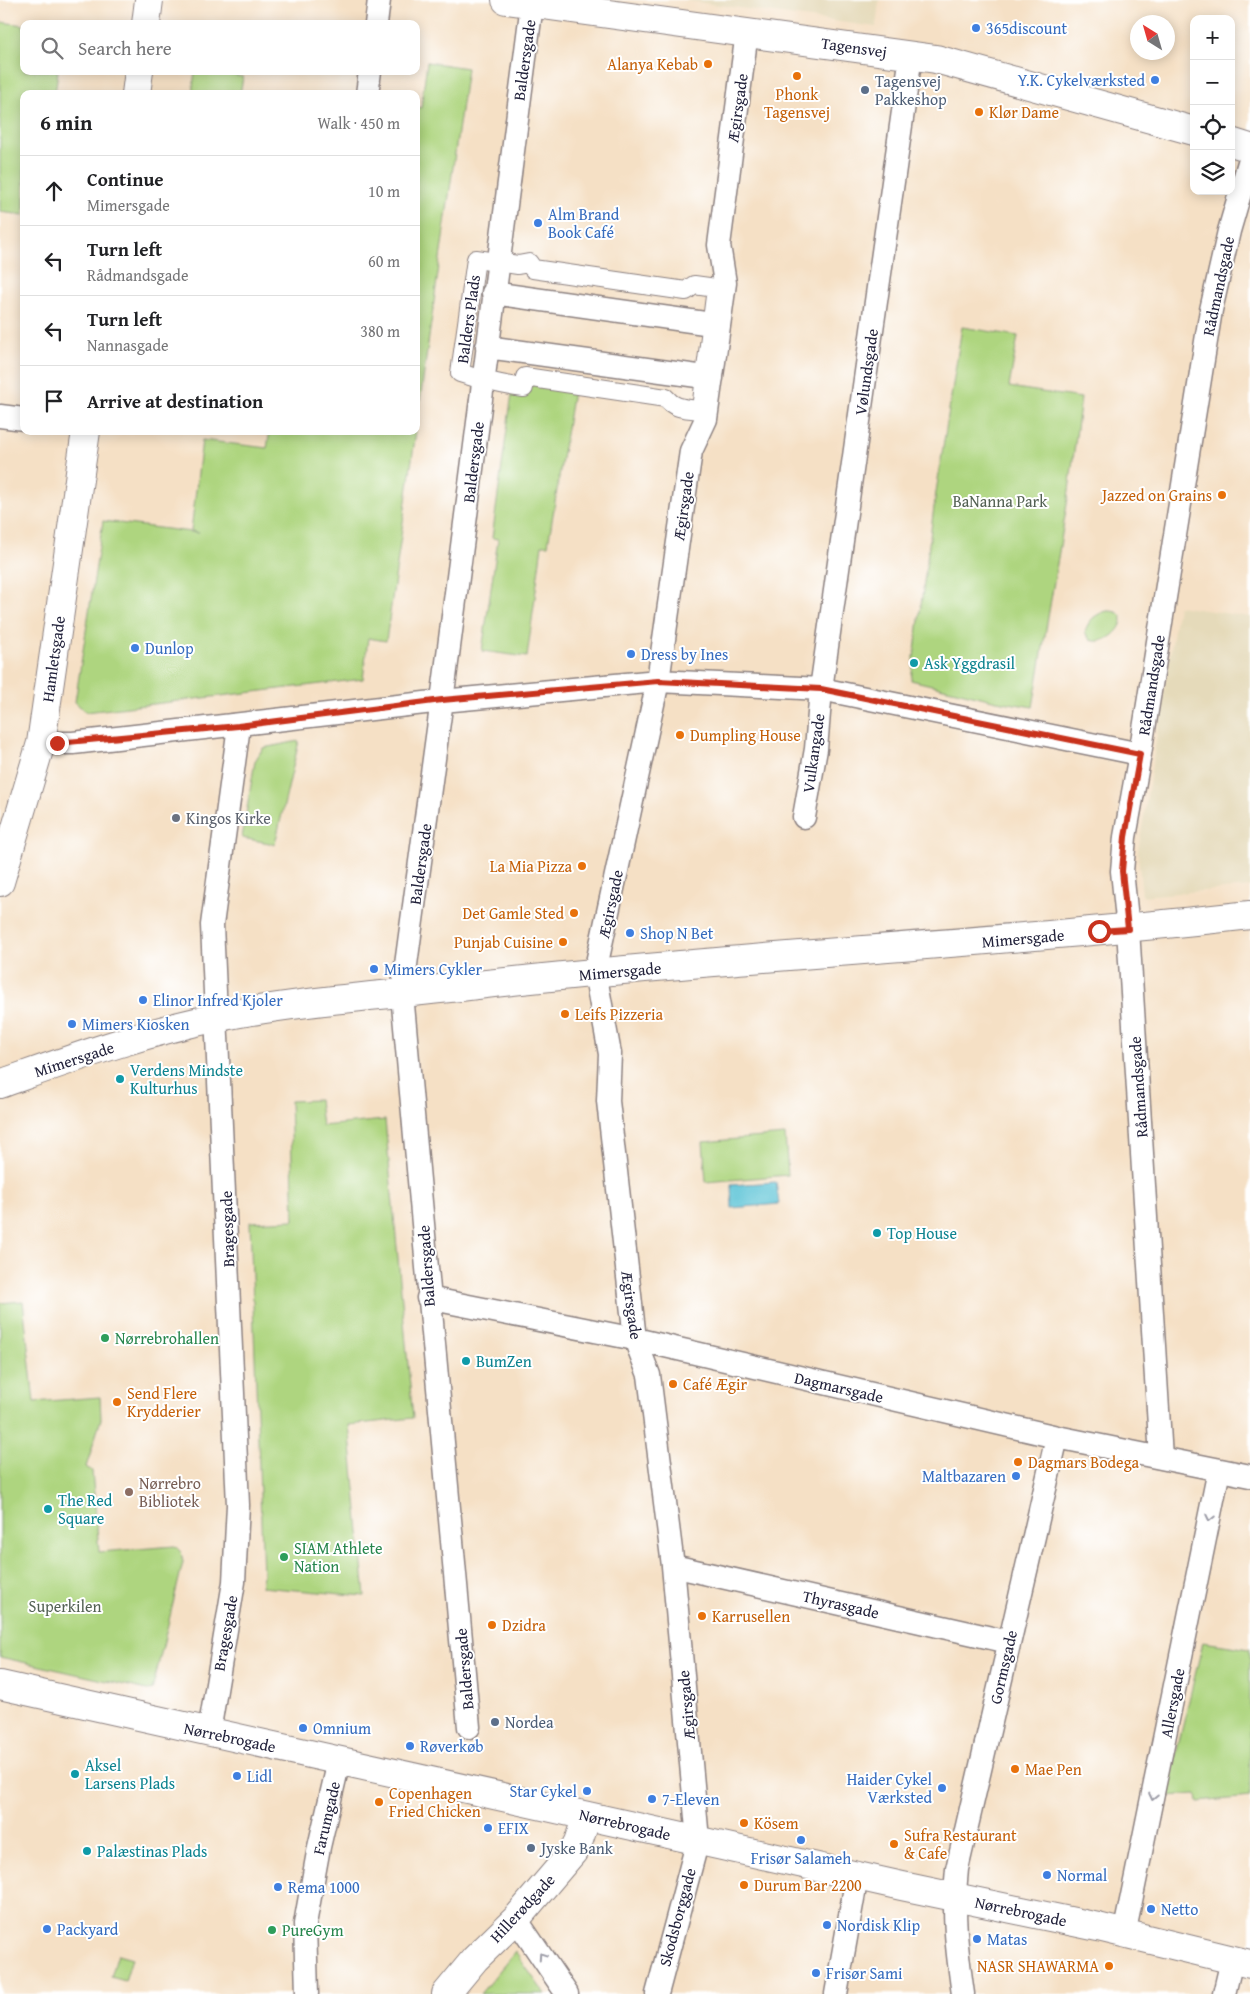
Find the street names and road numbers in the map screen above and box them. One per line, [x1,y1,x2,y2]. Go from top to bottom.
street label: Baldersgade [506,18,542,102]
street label: Tagensvej [820,31,888,63]
street label: Ægirsgade [720,72,754,144]
street label: Rådmandsgade [1196,234,1240,338]
street label: Balders Plads [450,273,486,365]
street label: Vølundsgade [848,327,884,417]
street label: Baldersgade [456,420,490,504]
street label: Ægirsgade [666,470,700,542]
street label: Hamletsgade [35,614,71,704]
street label: Rådmandsgade [1131,633,1171,737]
street label: Vulkangade [796,712,830,794]
street label: Baldersgade [402,822,438,906]
street label: Ægirsgade [591,867,629,941]
street label: Mimersgade [981,922,1065,954]
street label: Mimersgade [578,955,662,987]
street label: Mimersgade [31,1035,117,1083]
street label: Rådmandsgade [1122,1036,1154,1138]
street label: Bragesgade [214,1190,240,1268]
street label: Baldersgade [411,1224,441,1308]
street label: Ægirsgade [615,1269,649,1341]
street label: Dagmarsgade [792,1365,886,1409]
street label: Thyrasgade [800,1584,882,1624]
street label: Bragesgade [207,1593,243,1673]
street label: Baldersgade [448,1627,480,1711]
street label: Gormsgade [983,1628,1023,1706]
street label: Allersgade [1153,1666,1191,1740]
street label: Ægirsgade [671,1669,701,1741]
street label: Nørrebrogade [182,1716,278,1758]
street label: Farumgade [306,1779,346,1857]
street label: Nørrebrogade [577,1802,673,1846]
street label: Skodsborggade [652,1865,702,1969]
street label: Hillerødgade [484,1868,560,1948]
street label: Nørrebrogade [973,1890,1069,1932]

